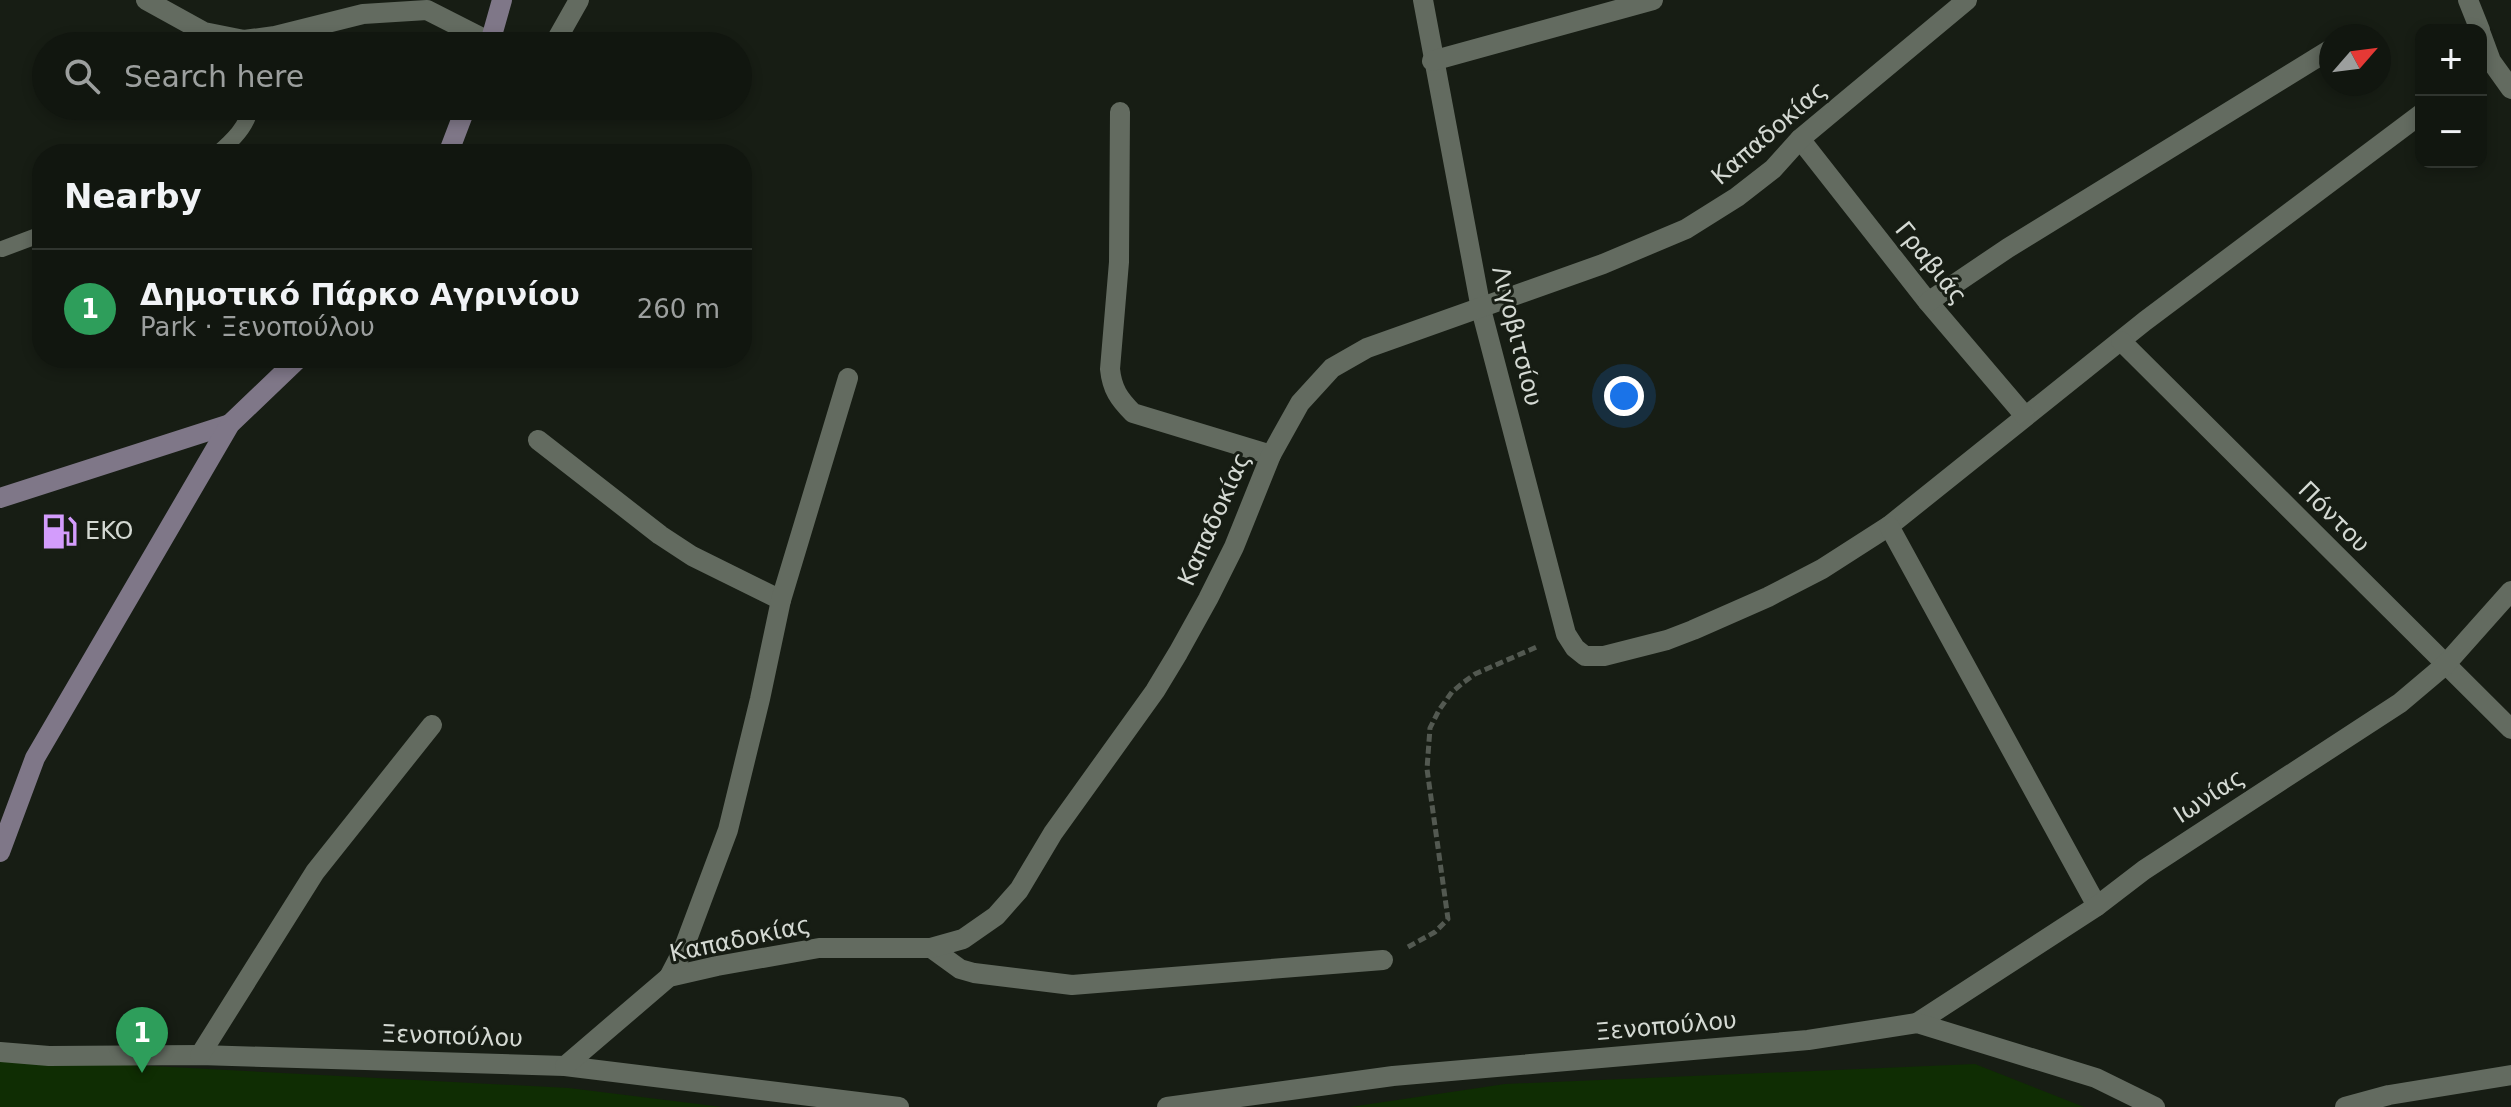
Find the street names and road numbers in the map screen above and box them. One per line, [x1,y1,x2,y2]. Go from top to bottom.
street label: Καπαδοκίας [1706,75,1832,191]
street label: Γραβιάς [1889,216,1973,310]
street label: Λιγοβιτσίου [1486,263,1548,409]
street label: Καπαδοκίας [1172,448,1256,590]
street label: Πόντου [2293,476,2375,558]
street label: Ιωνίας [2168,763,2250,829]
street label: Καπαδοκίας [667,910,813,968]
street label: Ξενοπούλου [1594,1006,1738,1046]
street label: Ξενοπούλου [381,1020,523,1052]

